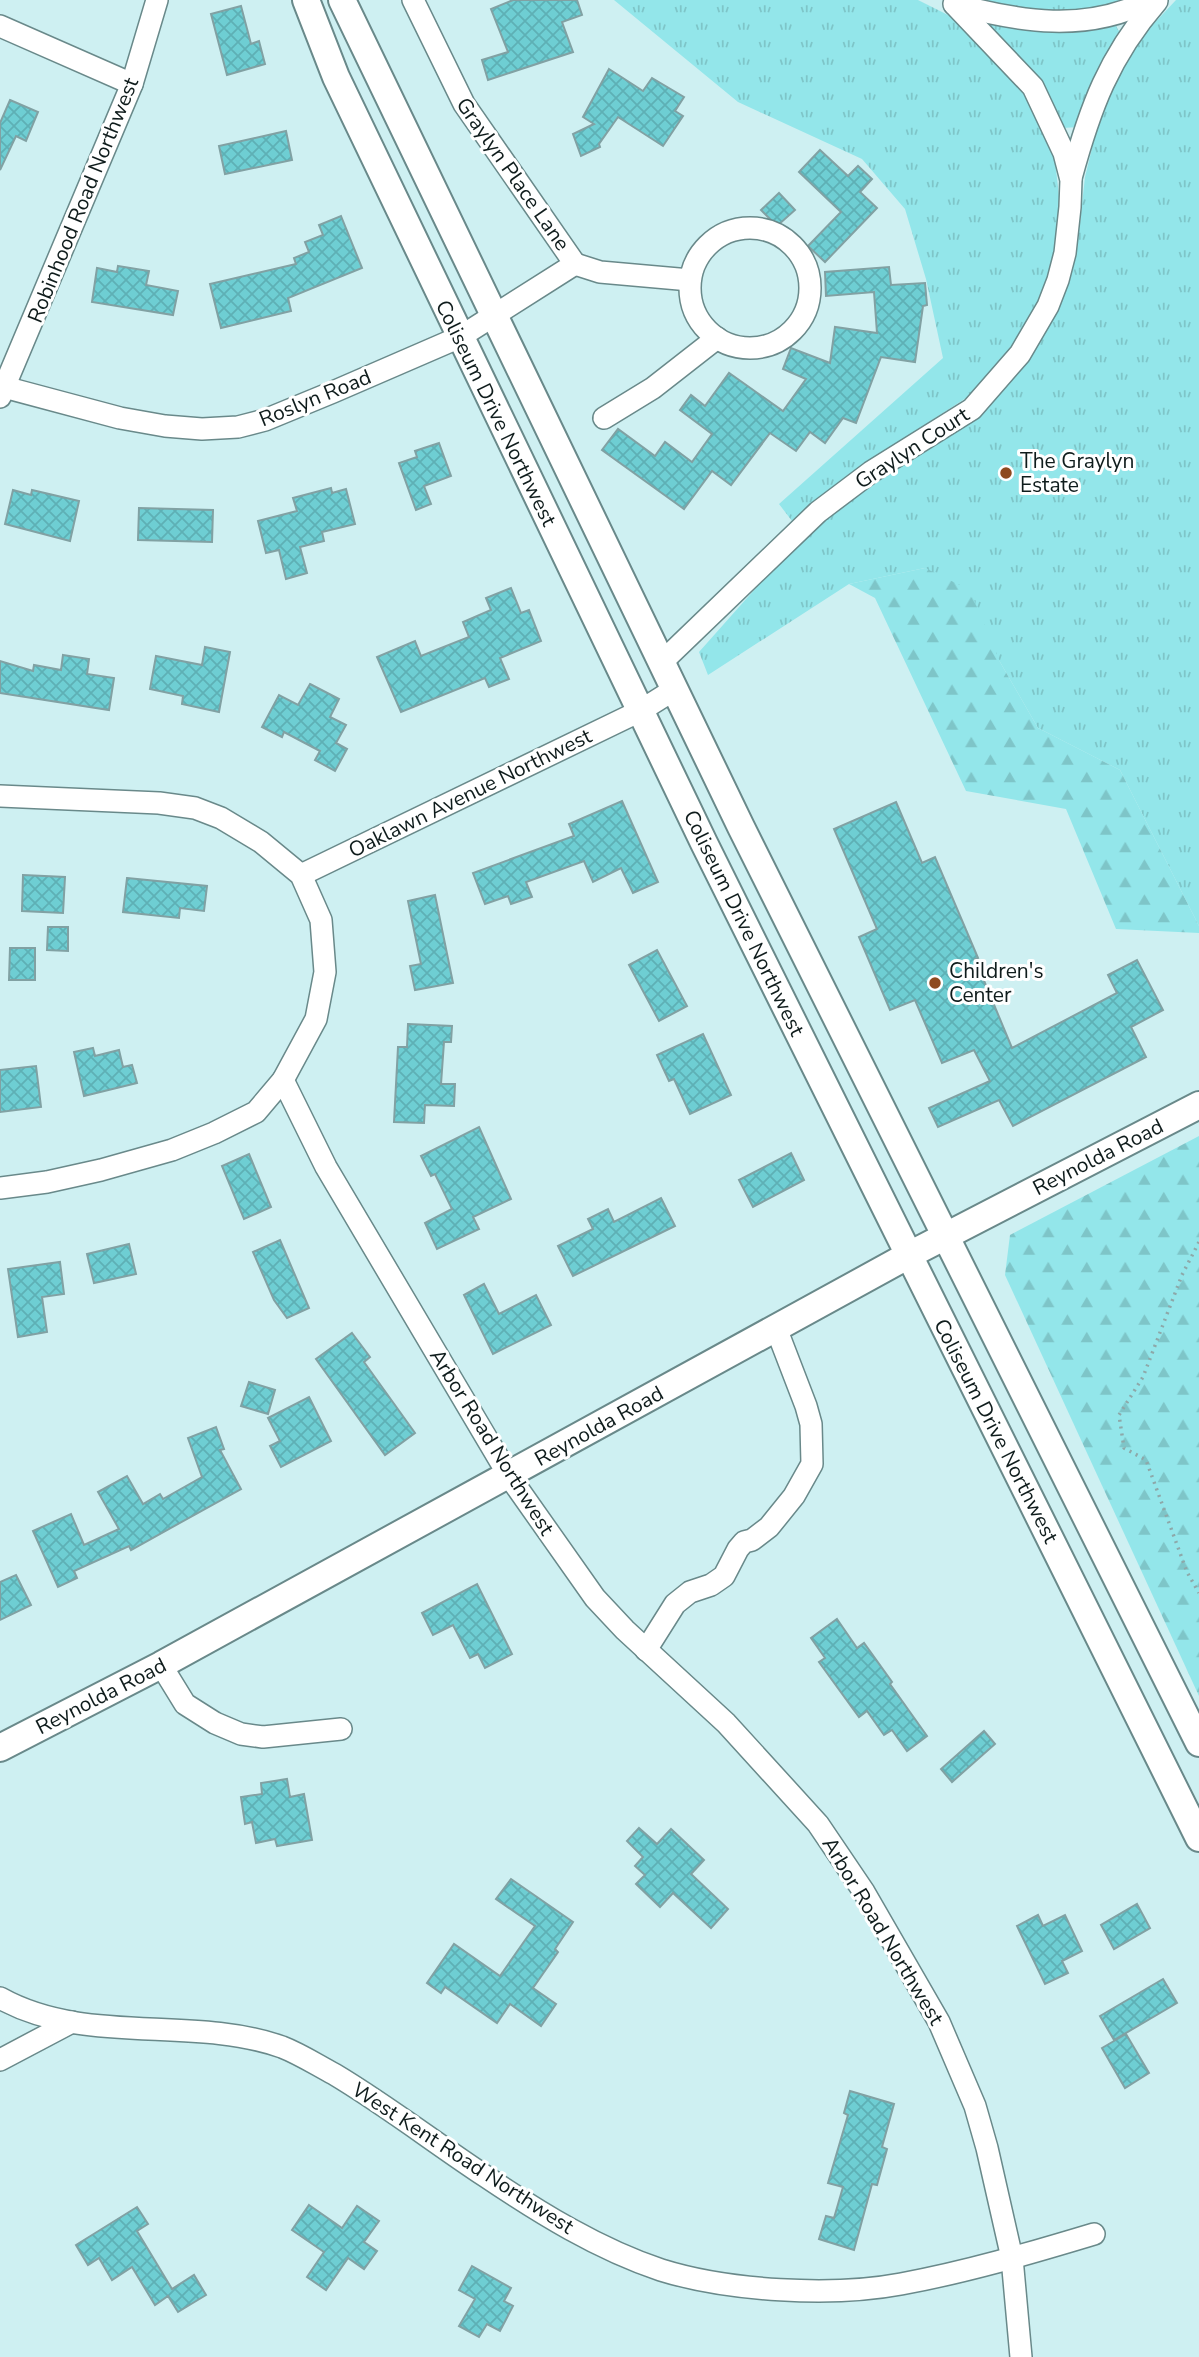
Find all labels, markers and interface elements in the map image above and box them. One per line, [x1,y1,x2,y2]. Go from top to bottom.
street label: Robinhood Road Northwest [21,73,145,327]
street label: Graylyn Place Lane [450,92,576,256]
street label: Coliseum Drive Northwest [429,295,563,531]
street label: Roslyn Road [255,363,375,433]
street label: Graylyn Court [850,400,975,495]
place label: The Graylyn Estate [1020,447,1134,499]
marker: The Graylyn Estate [998,465,1014,481]
street label: Oaklawn Avenue Northwest [344,722,597,864]
street label: Coliseum Drive Northwest [677,805,811,1041]
place label: Children's Center [949,957,1044,1009]
marker: Children's Center [927,975,943,991]
street label: Reynolda Road [1028,1112,1168,1202]
street label: Coliseum Drive Northwest [927,1314,1065,1549]
street label: Arbor Road Northwest [423,1344,561,1541]
street label: Reynolda Road [530,1379,668,1473]
street label: Reynolda Road [31,1651,171,1741]
street label: Arbor Road Northwest [816,1832,951,2031]
street label: West Kent Road Northwest [347,2076,580,2241]

